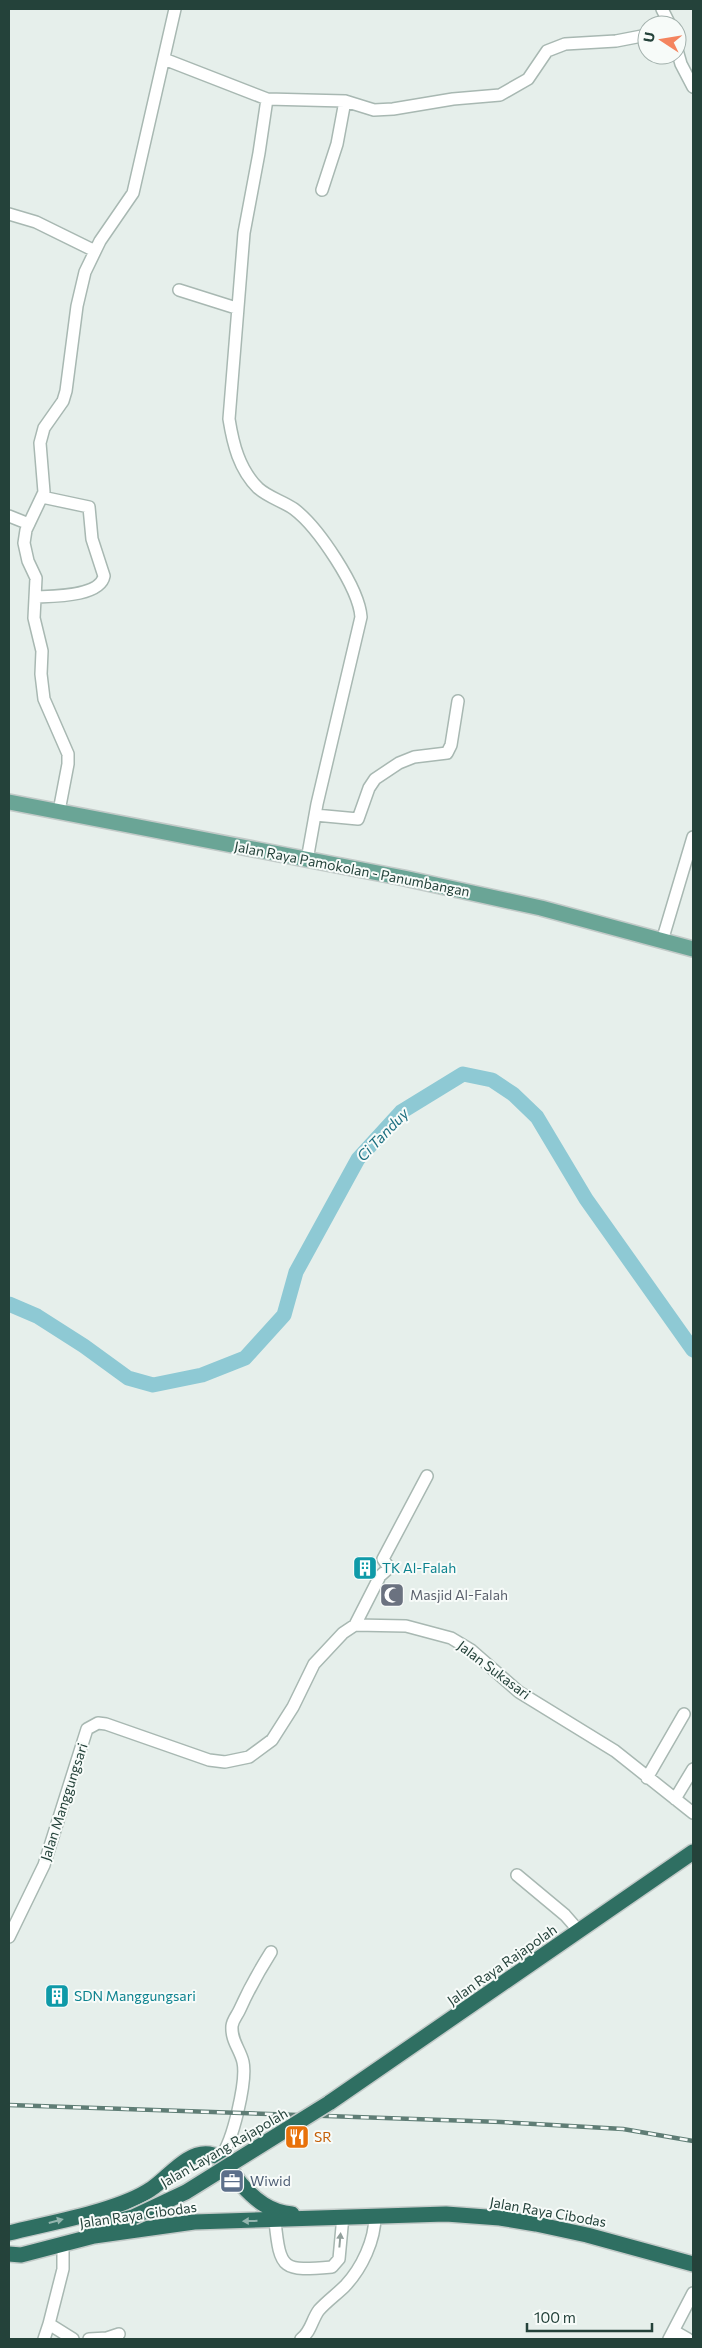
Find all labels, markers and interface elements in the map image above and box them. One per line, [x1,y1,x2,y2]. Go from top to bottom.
north arrow [637,15,687,65]
text: U [639,30,658,44]
street label: Jalan Raya Pamokolan - Panumbangan [233,837,471,900]
water label: Ci Tanduy [353,1103,413,1165]
building icon: TK Al-Falah [352,1555,378,1581]
place label: TK Al-Falah [382,1559,456,1576]
mosque icon: Masjid Al-Falah [379,1582,405,1608]
place label: Masjid Al-Falah [410,1586,508,1603]
street label: Jalan Sukasari [455,1637,534,1703]
street label: Jalan Manggungsari [36,1741,91,1863]
street label: Jalan Raya Rajapolah [444,1920,560,2009]
building icon: SDN Manggungsari [44,1983,70,2009]
place label: SDN Manggungsari [74,1987,196,2004]
street label: Jalan Layang Rajapolah [157,2104,290,2191]
restaurant icon: SR [284,2124,310,2150]
place label: SR [314,2128,332,2145]
office icon: Wiwid [219,2168,245,2194]
place label: Wiwid [250,2172,291,2189]
street label: Jalan Raya Cibodas [488,2193,608,2230]
street label: Jalan Raya Cibodas [78,2198,198,2231]
one-way arrow [48,2217,63,2225]
one-way arrow [241,2217,257,2225]
one-way arrow [336,2232,344,2248]
scale bar [527,2300,652,2332]
text: 100 m [534,2308,576,2326]

